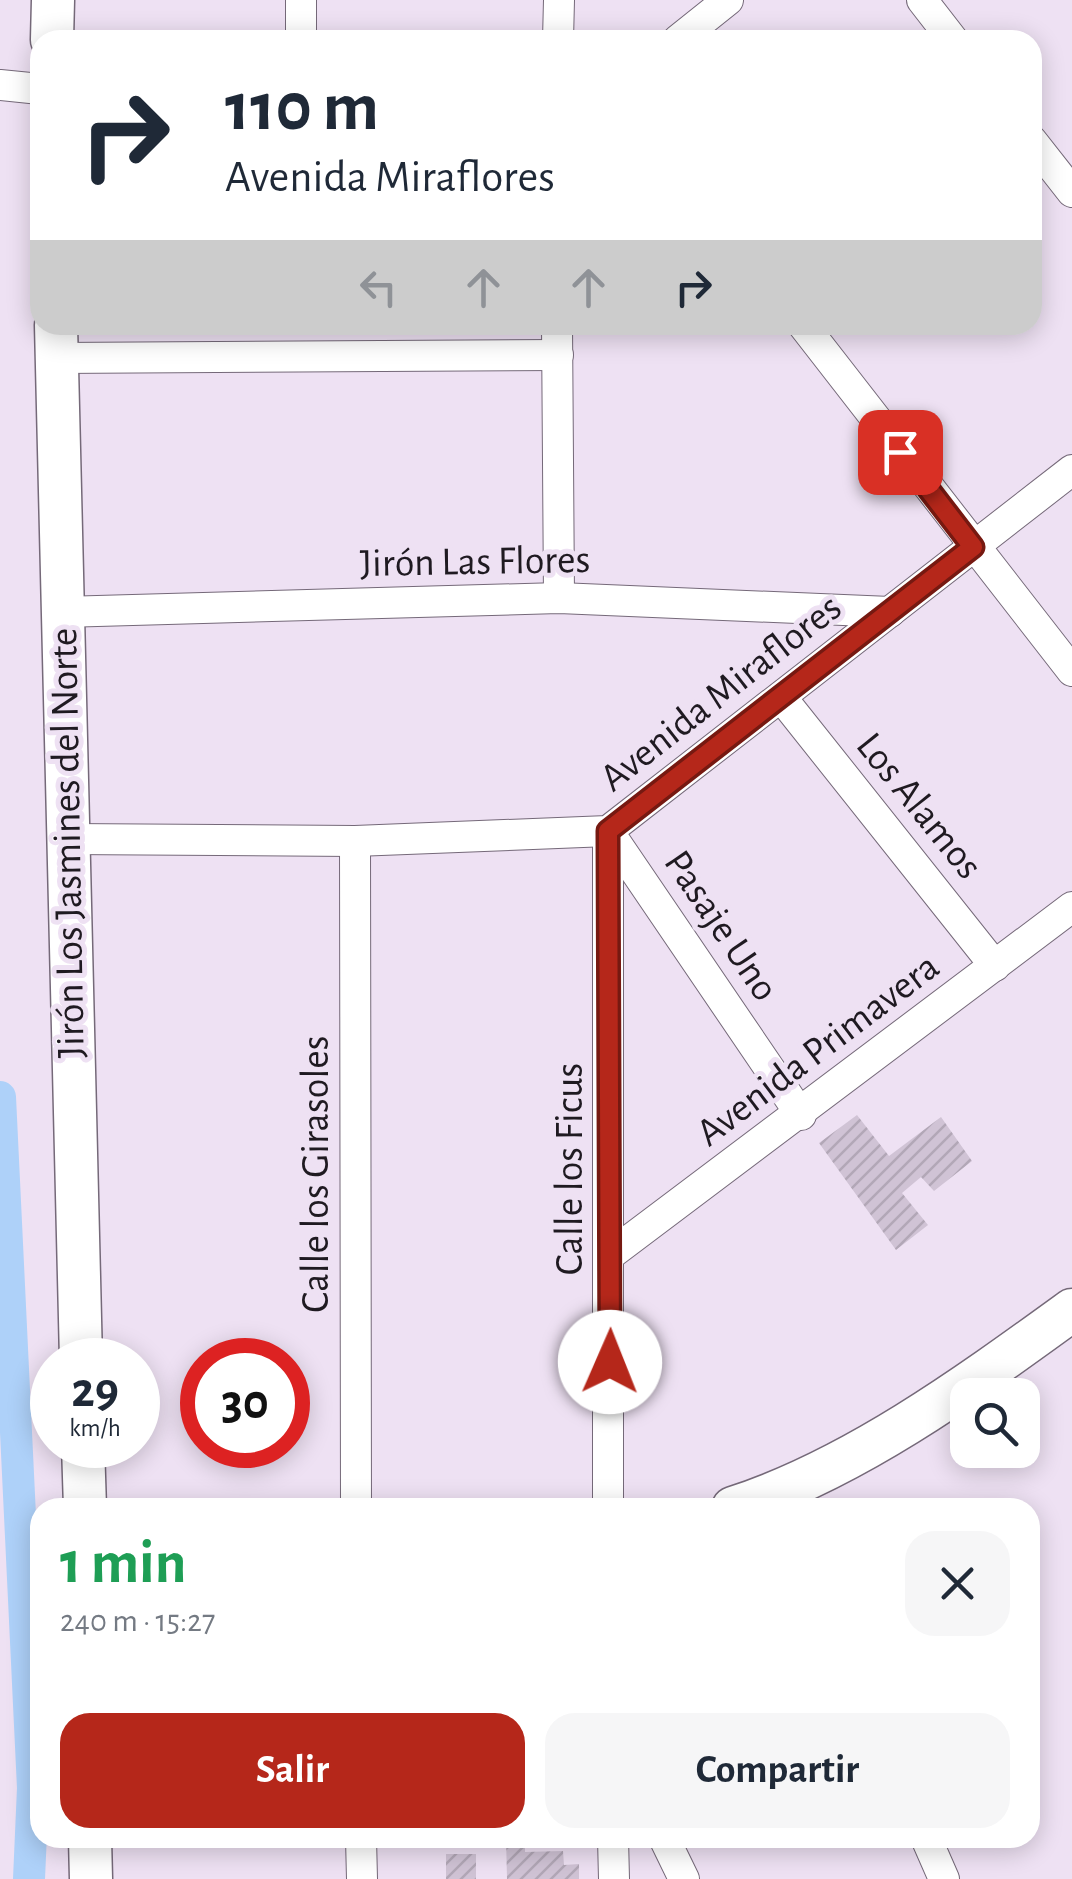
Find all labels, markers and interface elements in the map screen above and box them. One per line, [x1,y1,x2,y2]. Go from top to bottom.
icon: right [60,70,190,200]
text: 110 m [225,73,379,143]
text: Avenida Miraflores [225,155,555,200]
icon: left [351,260,406,315]
icon: ahead [456,260,511,315]
icon: ahead [561,260,616,315]
icon: right [666,260,721,315]
pin [858,410,943,495]
icon: arrive [873,425,928,480]
street label: Jirón Las Flores [359,540,591,584]
street label: Avenida Miraflores [593,587,849,799]
street label: Jirón Los Jasmines del Norte [44,627,92,1059]
street label: Los Alamos [849,726,989,886]
street label: Pasaje Uno [656,844,786,1008]
street label: Avenida Primavera [689,946,947,1154]
street label: Calle los Girasoles [296,1035,336,1313]
street label: Calle los Ficus [550,1063,590,1275]
position arrow [558,1310,662,1414]
speed limit sign: 30 [180,1338,310,1468]
text: 29 [71,1366,119,1416]
map controls [950,1378,1040,1468]
button: search [950,1378,1040,1468]
text: km/h [69,1416,121,1441]
button: close [905,1531,1010,1636]
text: 1 min [60,1534,186,1594]
text: 240 m · 15:27 [60,1605,215,1637]
button: Salir [60,1713,525,1828]
button: Compartir [545,1713,1010,1828]

